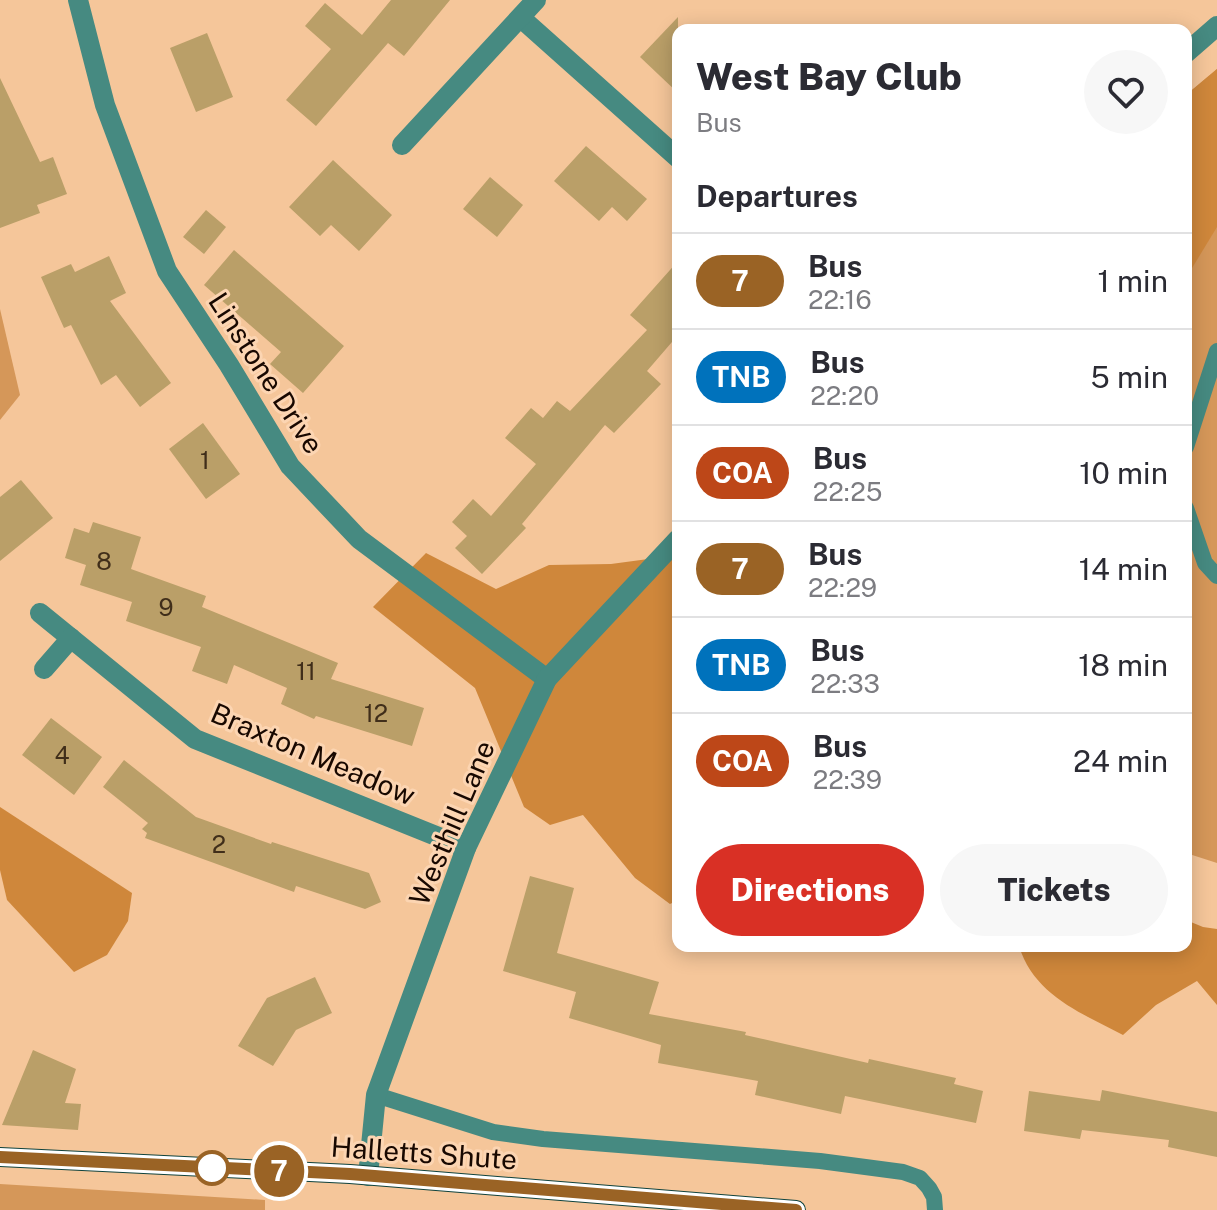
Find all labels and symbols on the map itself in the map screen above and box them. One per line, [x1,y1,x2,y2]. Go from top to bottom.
street label: Linstone Drive [202,286,331,459]
house number: 1 [200,446,210,474]
house number: 8 [96,547,112,575]
house number: 9 [159,593,174,621]
house number: 11 [296,657,316,685]
street label: Braxton Meadow [206,696,420,812]
house number: 12 [364,699,388,727]
street label: Westhill Lane [402,735,501,910]
house number: 4 [54,741,70,769]
house number: 2 [212,830,226,858]
street label: Halletts Shute [330,1130,518,1175]
line badge: 7 [253,1145,305,1197]
unlabelled marker [195,1151,229,1185]

